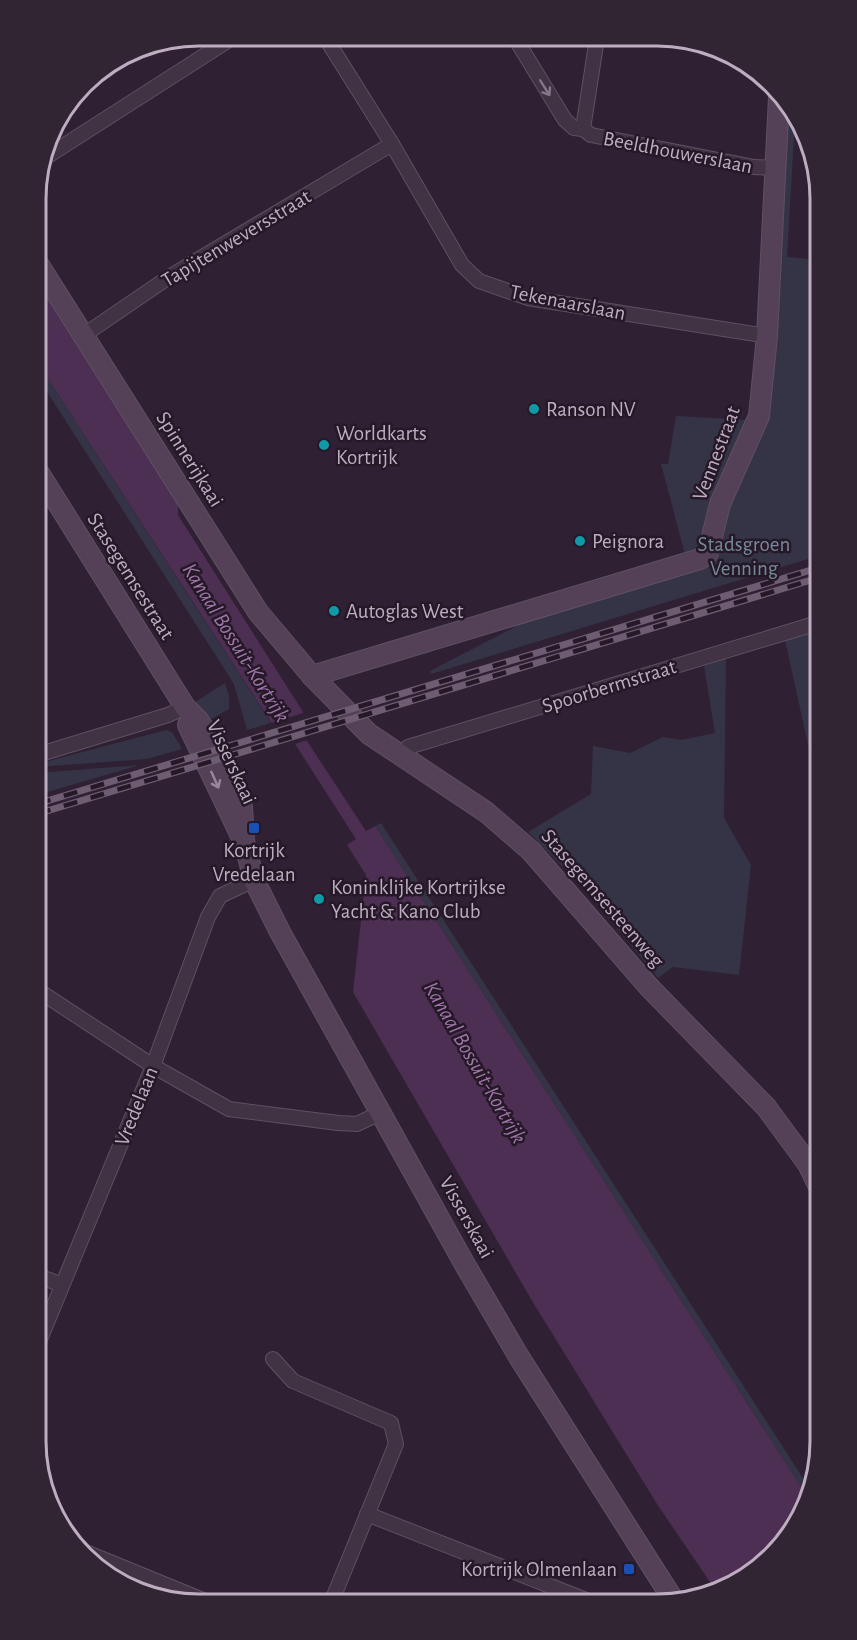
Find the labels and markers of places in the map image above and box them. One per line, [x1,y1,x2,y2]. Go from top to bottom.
place label: Ranson NV [546,399,636,420]
marker: Ranson NV [527,402,541,416]
place label: Worldkarts Kortrijk [336,423,427,468]
marker: Worldkarts Kortrijk [317,438,331,452]
place label: Peignora [592,531,665,552]
marker: Peignora [573,534,587,548]
place label: Autoglas West [346,601,464,622]
marker: Autoglas West [327,604,341,618]
marker: Kortrijk Vredelaan [247,821,261,835]
place label: Kortrijk Vredelaan [212,840,296,885]
place label: Koninklijke Kortrijkse Yacht & Kano Club [331,877,506,922]
marker: Koninklijke Kortrijkse Yacht & Kano Club [312,892,326,906]
place label: Kortrijk Olmenlaan [461,1559,617,1580]
marker: Kortrijk Olmenlaan [622,1562,636,1576]

